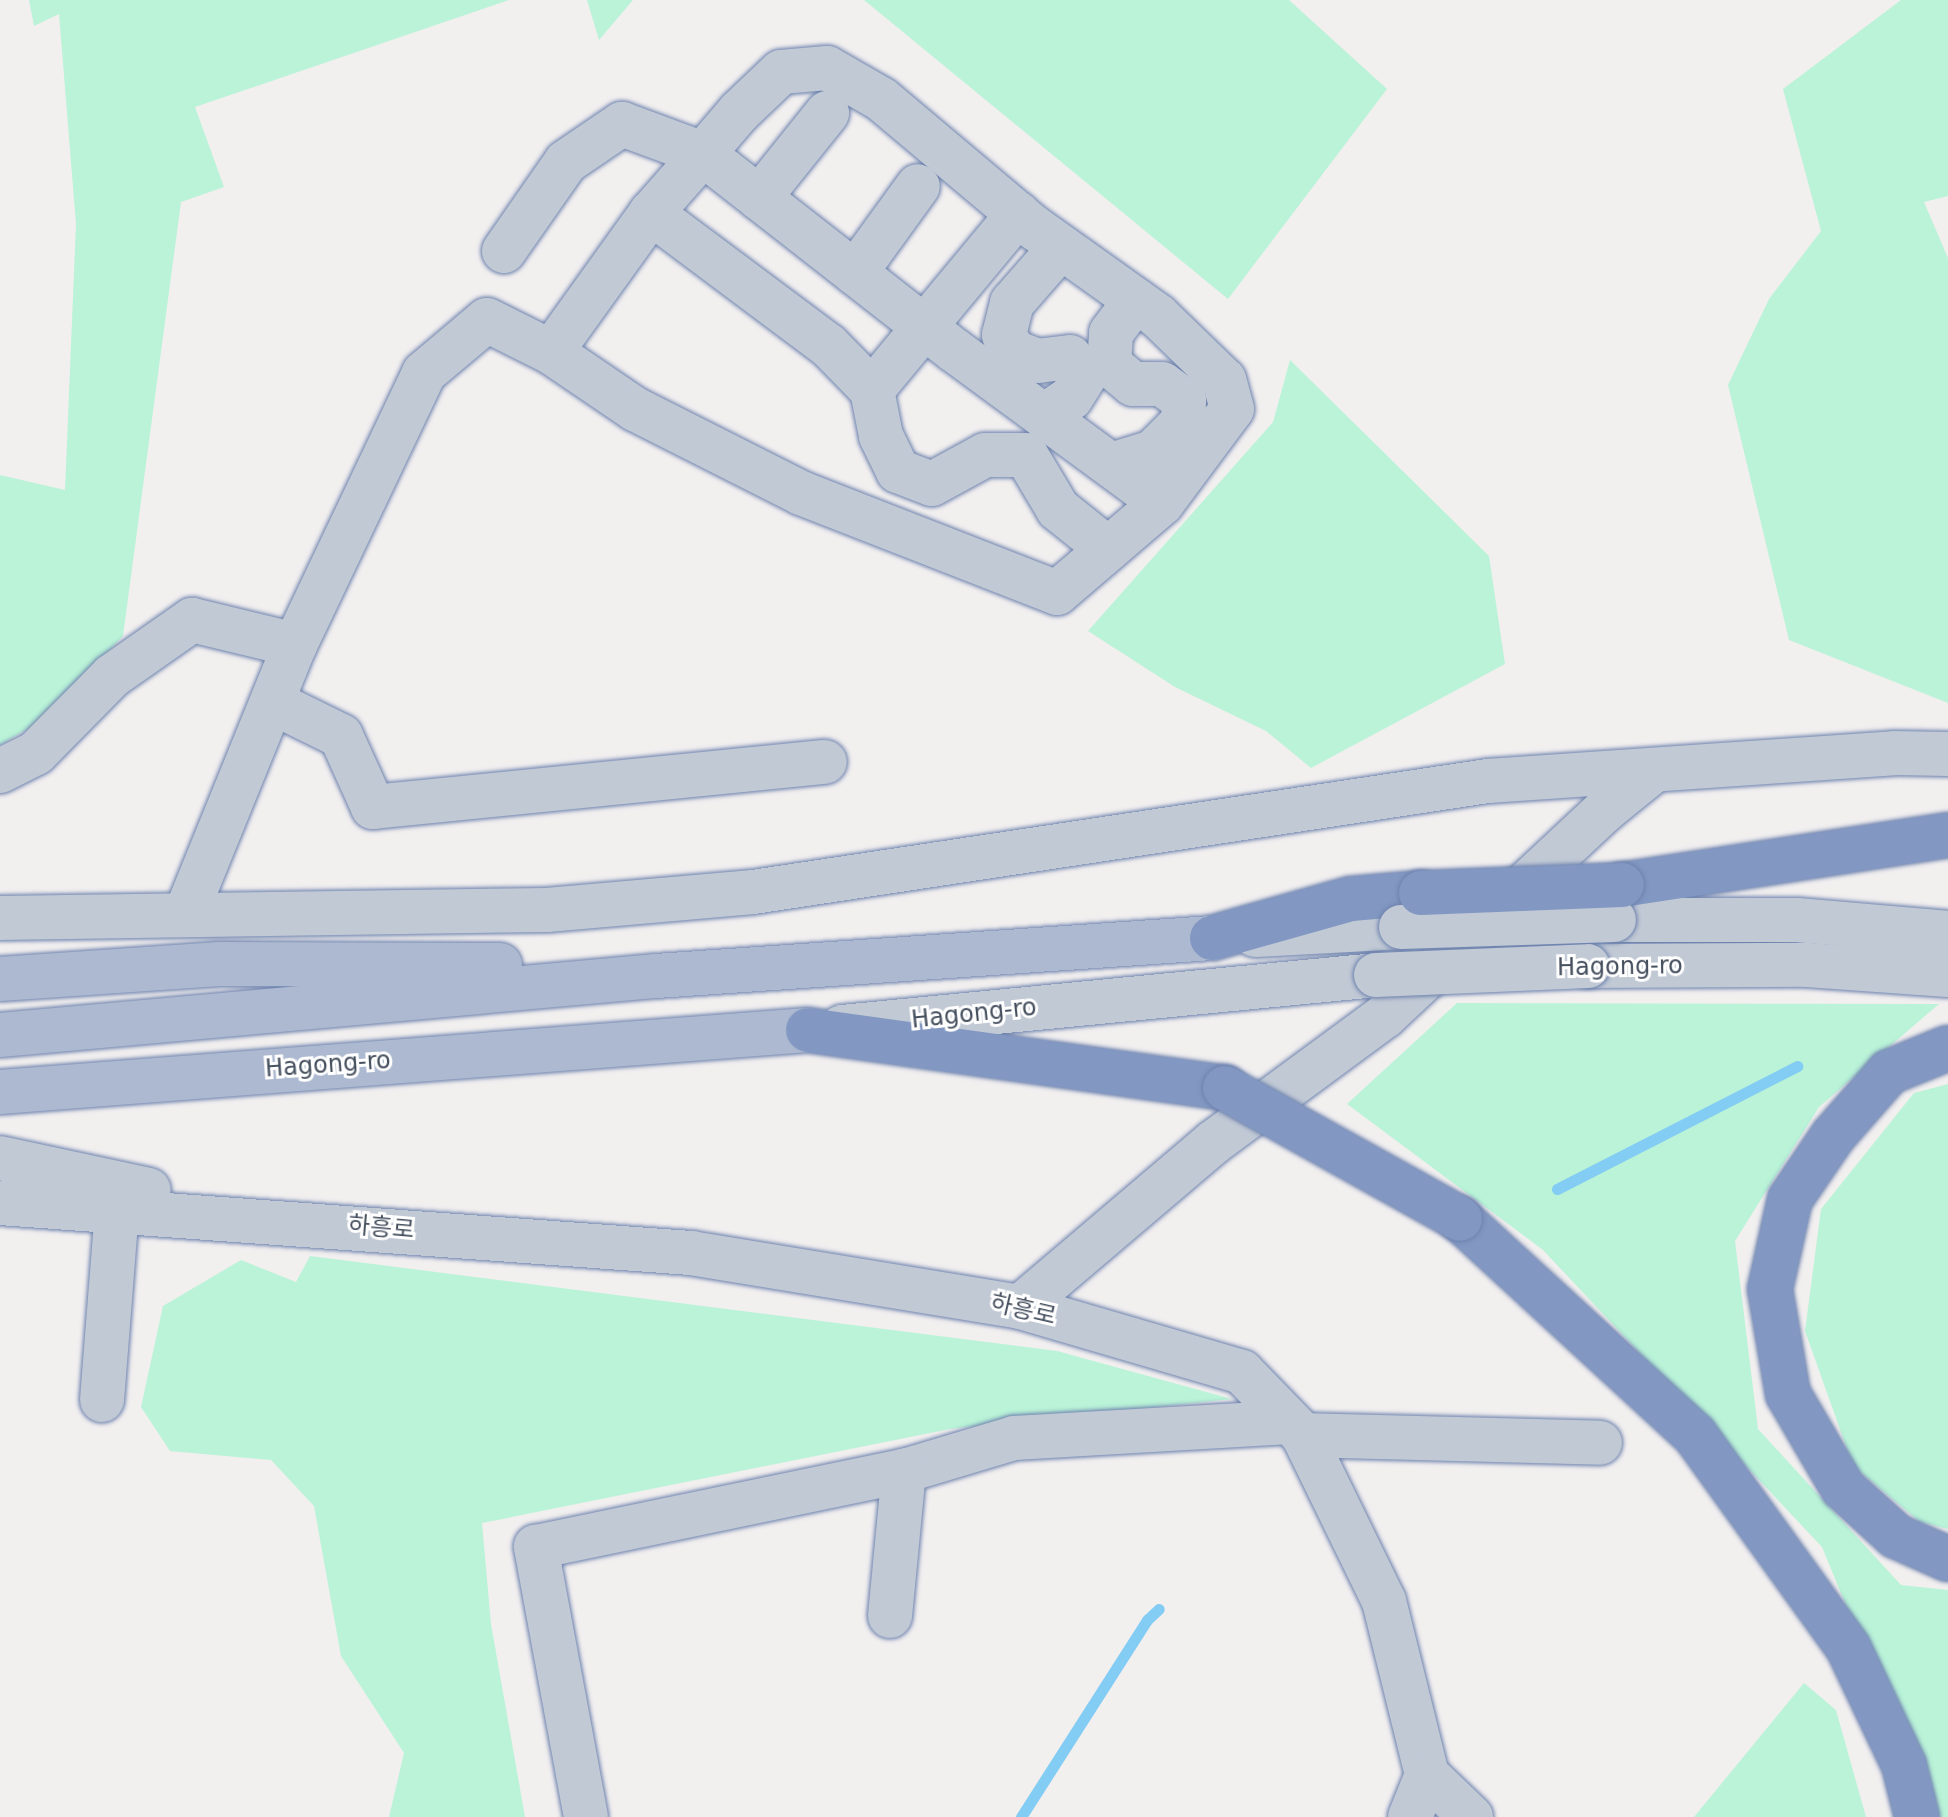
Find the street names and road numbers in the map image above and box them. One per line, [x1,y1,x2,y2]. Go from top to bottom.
street label: Hagong-ro [1557,952,1683,982]
street label: Hagong-ro [910,993,1038,1035]
street label: Hagong-ro [264,1046,392,1084]
street label: 하흥로 [347,1211,415,1245]
street label: 하흥로 [987,1289,1059,1331]

